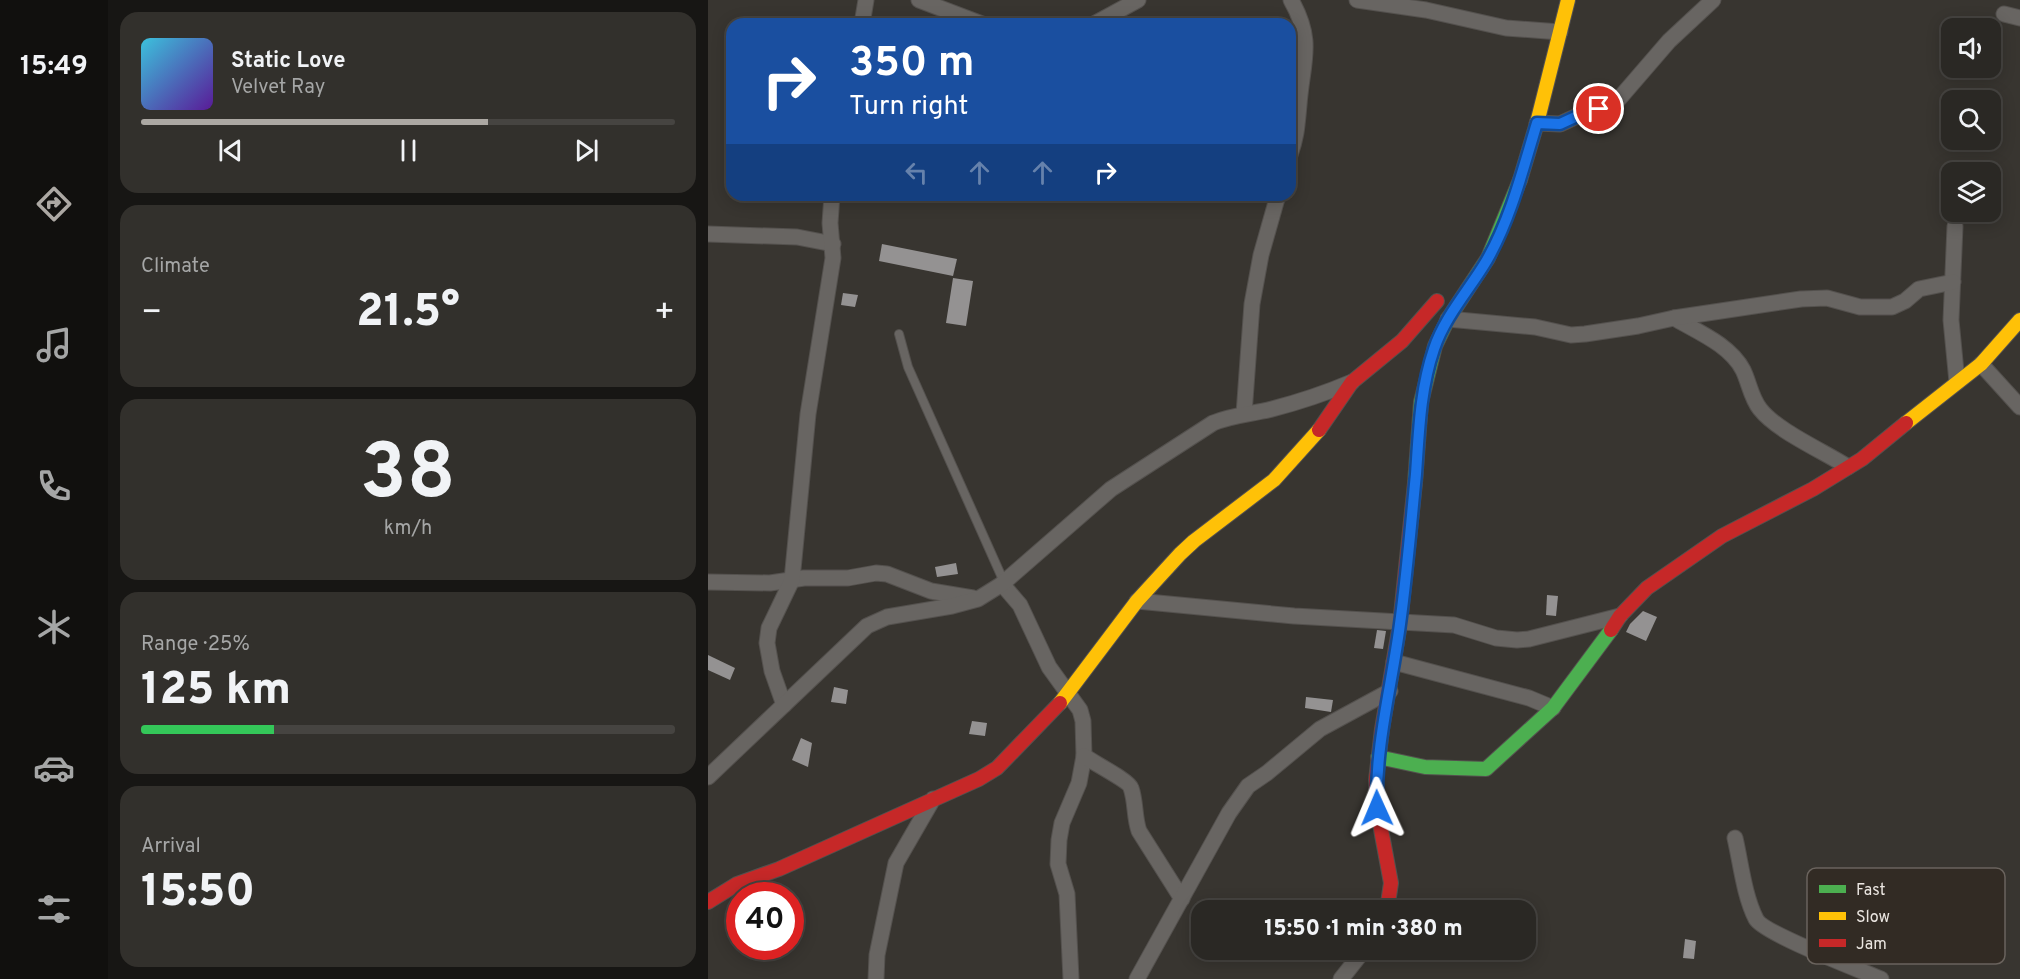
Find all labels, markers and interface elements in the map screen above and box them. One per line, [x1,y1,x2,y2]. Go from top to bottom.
map controls [1941,18,2001,222]
button: sound [1941,18,2001,78]
text: 350 m [849,38,975,91]
icon: right [750,42,828,120]
text: Static Love [231,48,345,75]
text: 15:49 [20,50,88,84]
text: Velvet Ray [231,75,325,101]
pin [1573,83,1624,134]
text: Turn right [849,90,968,124]
button: search [1941,90,2001,150]
icon: arrive [1582,92,1615,125]
icon: previous [214,134,247,167]
icon: pause [392,134,425,167]
icon: next [570,134,603,167]
icon: left [900,156,933,189]
icon: ahead [963,156,996,189]
icon: ahead [1026,156,1059,189]
icon: right [1089,156,1122,189]
button: layers [1941,162,2001,222]
icon: directions [33,183,75,225]
text: Climate [141,254,210,280]
text: 21.5° [356,285,460,342]
text: − [141,293,162,335]
text: + [654,293,675,335]
icon: music [33,324,75,366]
text: 38 [360,427,456,526]
icon: phone [33,465,75,507]
text: km/h [384,516,432,542]
icon: climate [33,606,75,648]
text: Range · 25% [141,632,250,658]
text: 125 km [141,663,291,720]
icon: car [33,747,75,789]
position arrow [1345,776,1409,840]
text: Arrival [141,834,201,860]
text: 15:50 [141,865,255,922]
legend [1807,868,2005,964]
text: Fast [1856,881,1886,901]
speed limit sign: 40 [726,882,804,960]
icon: filters [33,888,75,930]
text: Slow [1856,908,1890,928]
text: 15:50 · 1 min · 380 m [1264,916,1463,943]
text: Jam [1856,935,1887,955]

